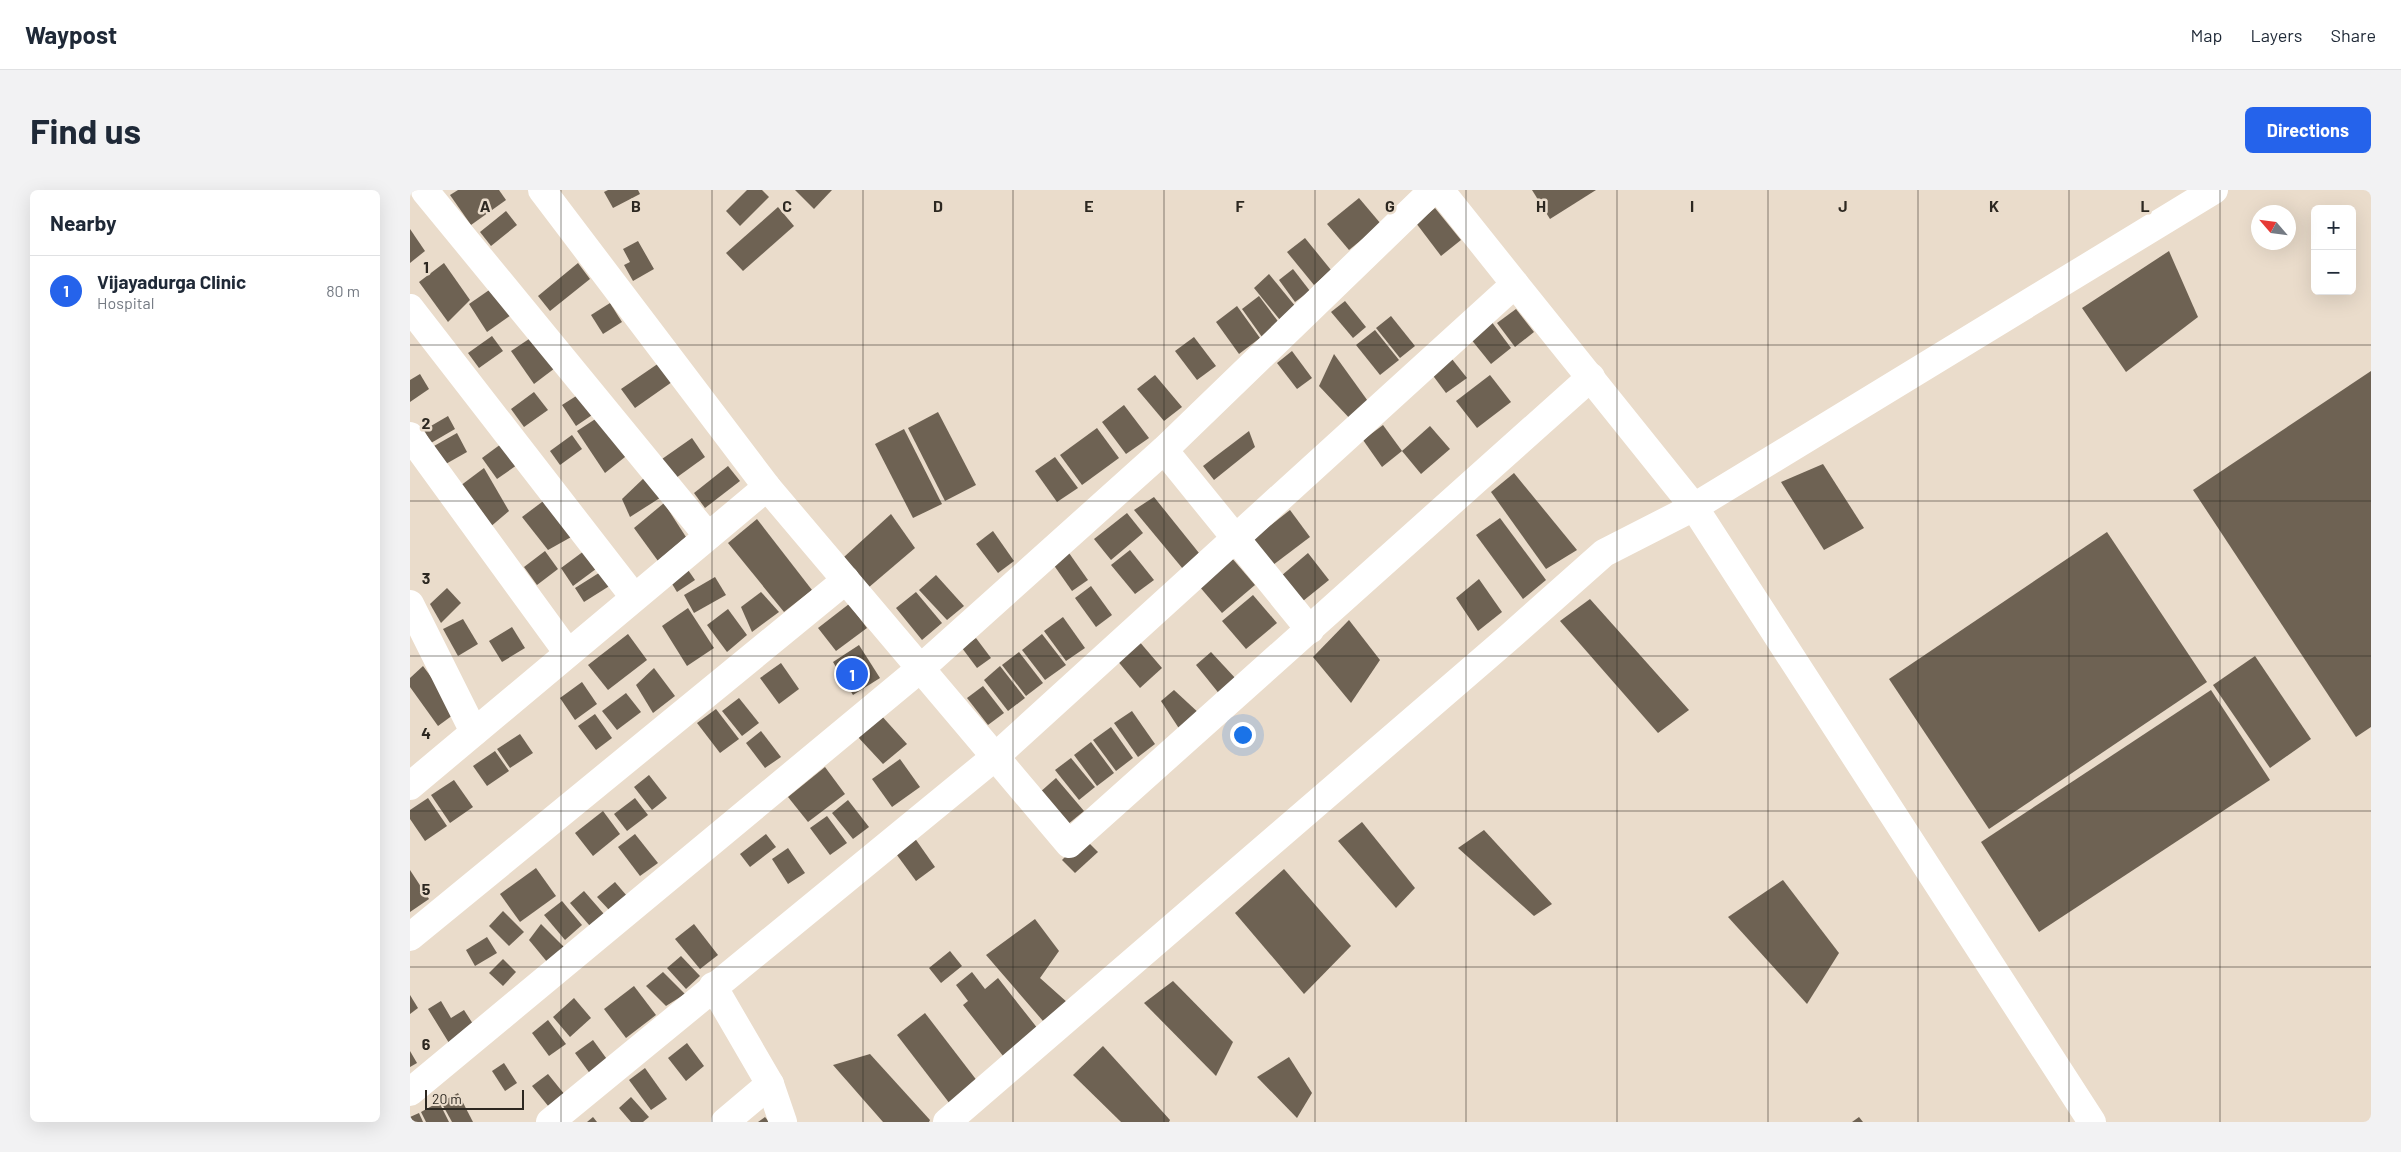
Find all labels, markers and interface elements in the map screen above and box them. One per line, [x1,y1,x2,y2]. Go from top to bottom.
text: Waypost [25,20,117,49]
text: Map [2190,24,2222,46]
text: Layers [2250,24,2303,46]
text: Share [2331,24,2376,46]
button: Directions [2245,107,2371,153]
text: Find us [30,109,141,151]
text: A [480,196,491,215]
text: B [631,196,641,215]
text: C [782,196,792,215]
text: D [933,196,943,215]
text: E [1084,196,1094,215]
text: F [1236,196,1245,215]
text: G [1385,196,1395,215]
text: H [1536,196,1546,215]
text: I [1690,196,1694,215]
text: J [1838,196,1848,215]
text: K [1989,196,1999,215]
text: L [2140,196,2150,215]
north arrow [2251,205,2296,250]
map controls [2311,205,2356,295]
button: + [2311,205,2356,250]
text: Nearby [50,210,116,235]
button: − [2311,250,2356,295]
text: 1 [423,257,429,276]
text: Vijayadurga Clinic [97,270,246,293]
text: 1 [63,281,69,300]
text: 80 m [326,281,360,300]
text: Hospital [97,293,154,312]
text: 2 [422,413,431,432]
text: 3 [422,568,430,587]
pin: 1 [836,655,868,693]
your location [1230,722,1256,748]
text: 4 [421,723,431,742]
text: 5 [422,879,431,898]
text: 6 [422,1034,431,1053]
scale bar [425,1087,524,1110]
text: 20 m [432,1090,462,1107]

